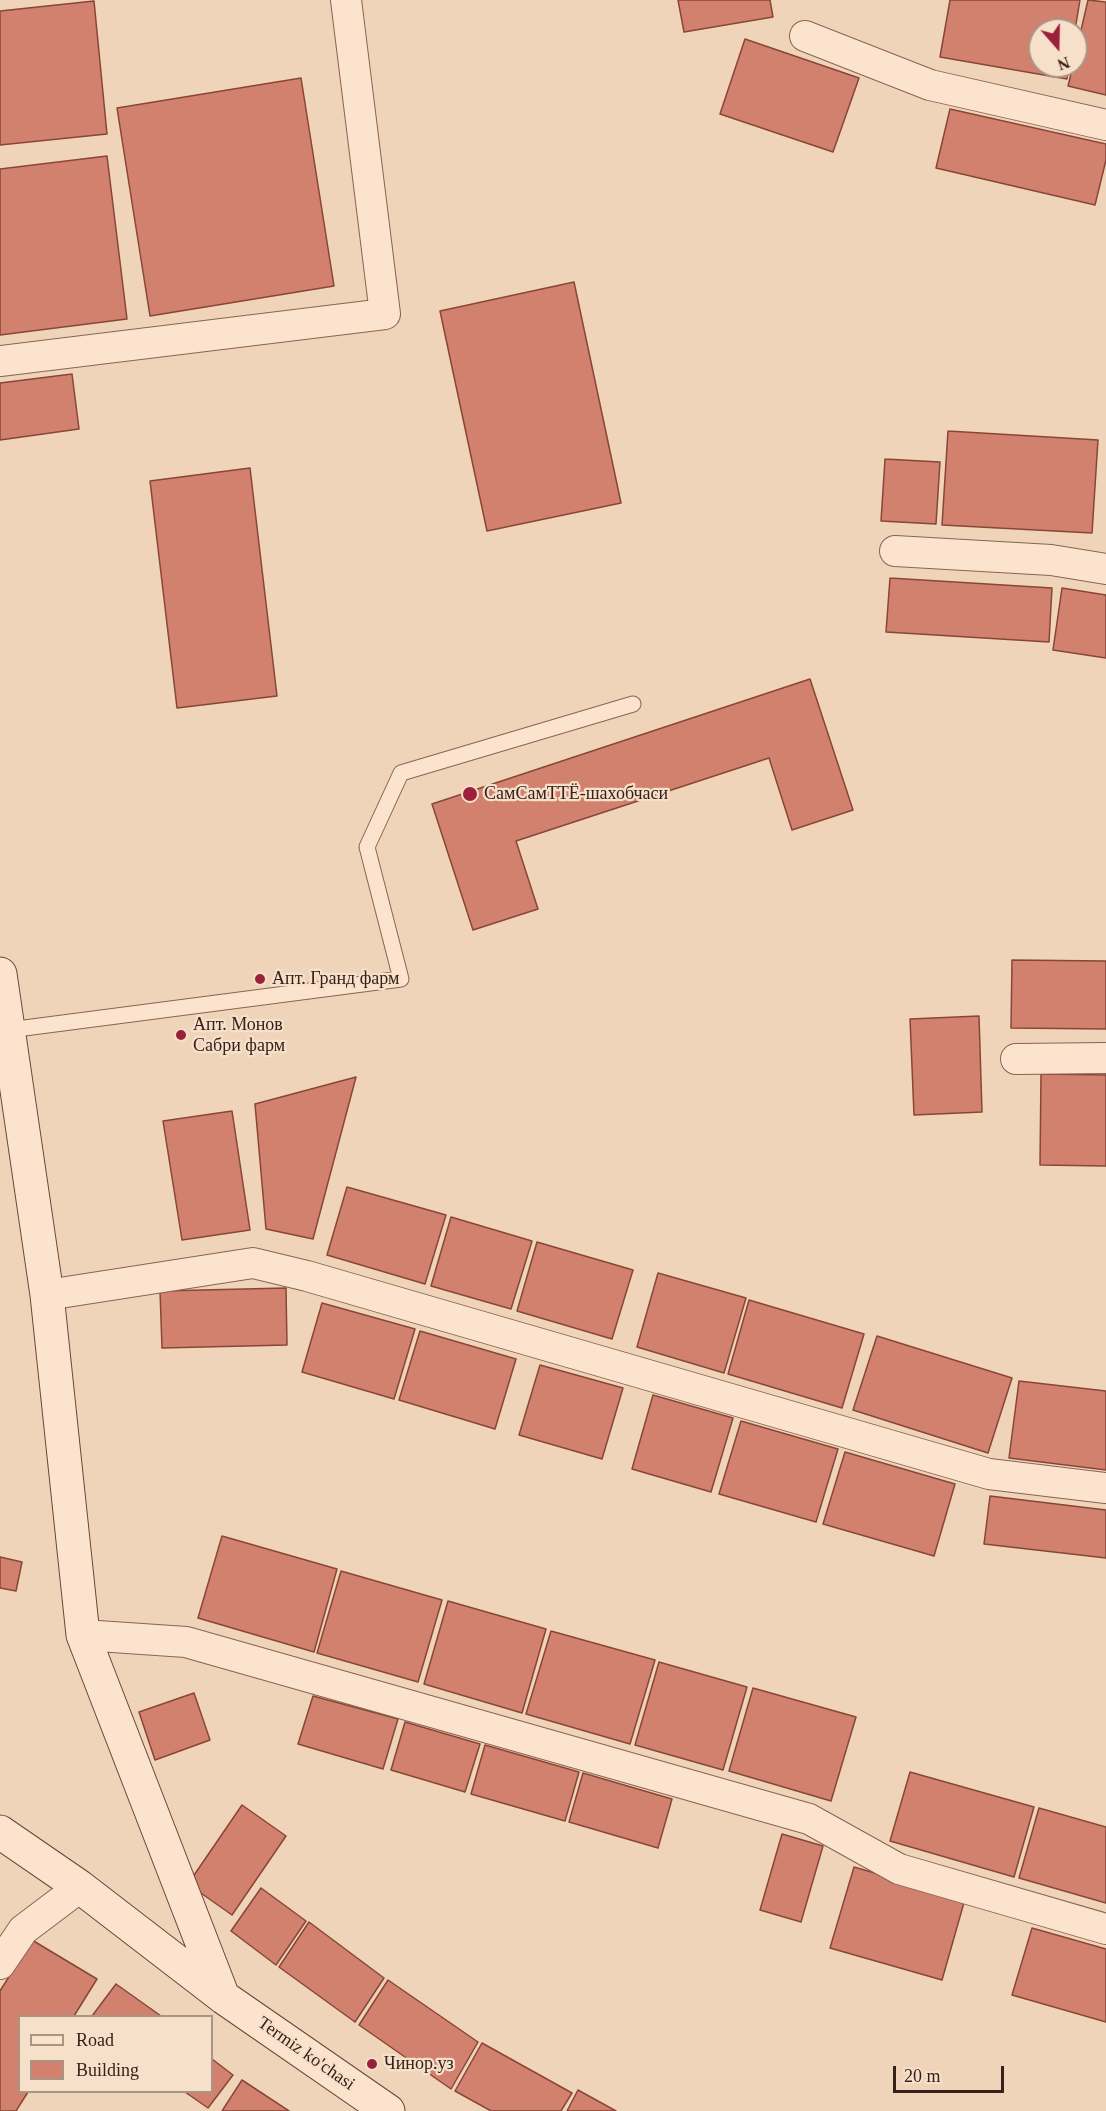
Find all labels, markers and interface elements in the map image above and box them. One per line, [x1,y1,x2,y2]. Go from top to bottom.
north arrow [1028,18,1088,78]
text: N [1055,54,1072,73]
place label: СамСамТТЁ-шахобчаси [484,783,668,805]
marker: СамСамТТЁ-шахобчаси [461,785,479,803]
place label: Апт. Гранд фарм [272,968,399,990]
marker: Апт. Гранд фарм [253,972,267,986]
place label: Апт. Монов Сабри фарм [193,1014,285,1056]
marker: Апт. Монов Сабри фарм [174,1028,188,1042]
street label: Termiz ko'chasi [253,2013,359,2095]
legend [18,2015,213,2093]
text: Road [76,2030,114,2050]
place label: Чинор.уз [384,2053,454,2075]
scale bar [896,2054,1007,2092]
marker: Чинор.уз [365,2057,379,2071]
text: Building [76,2060,139,2080]
text: 20 m [904,2066,941,2086]

